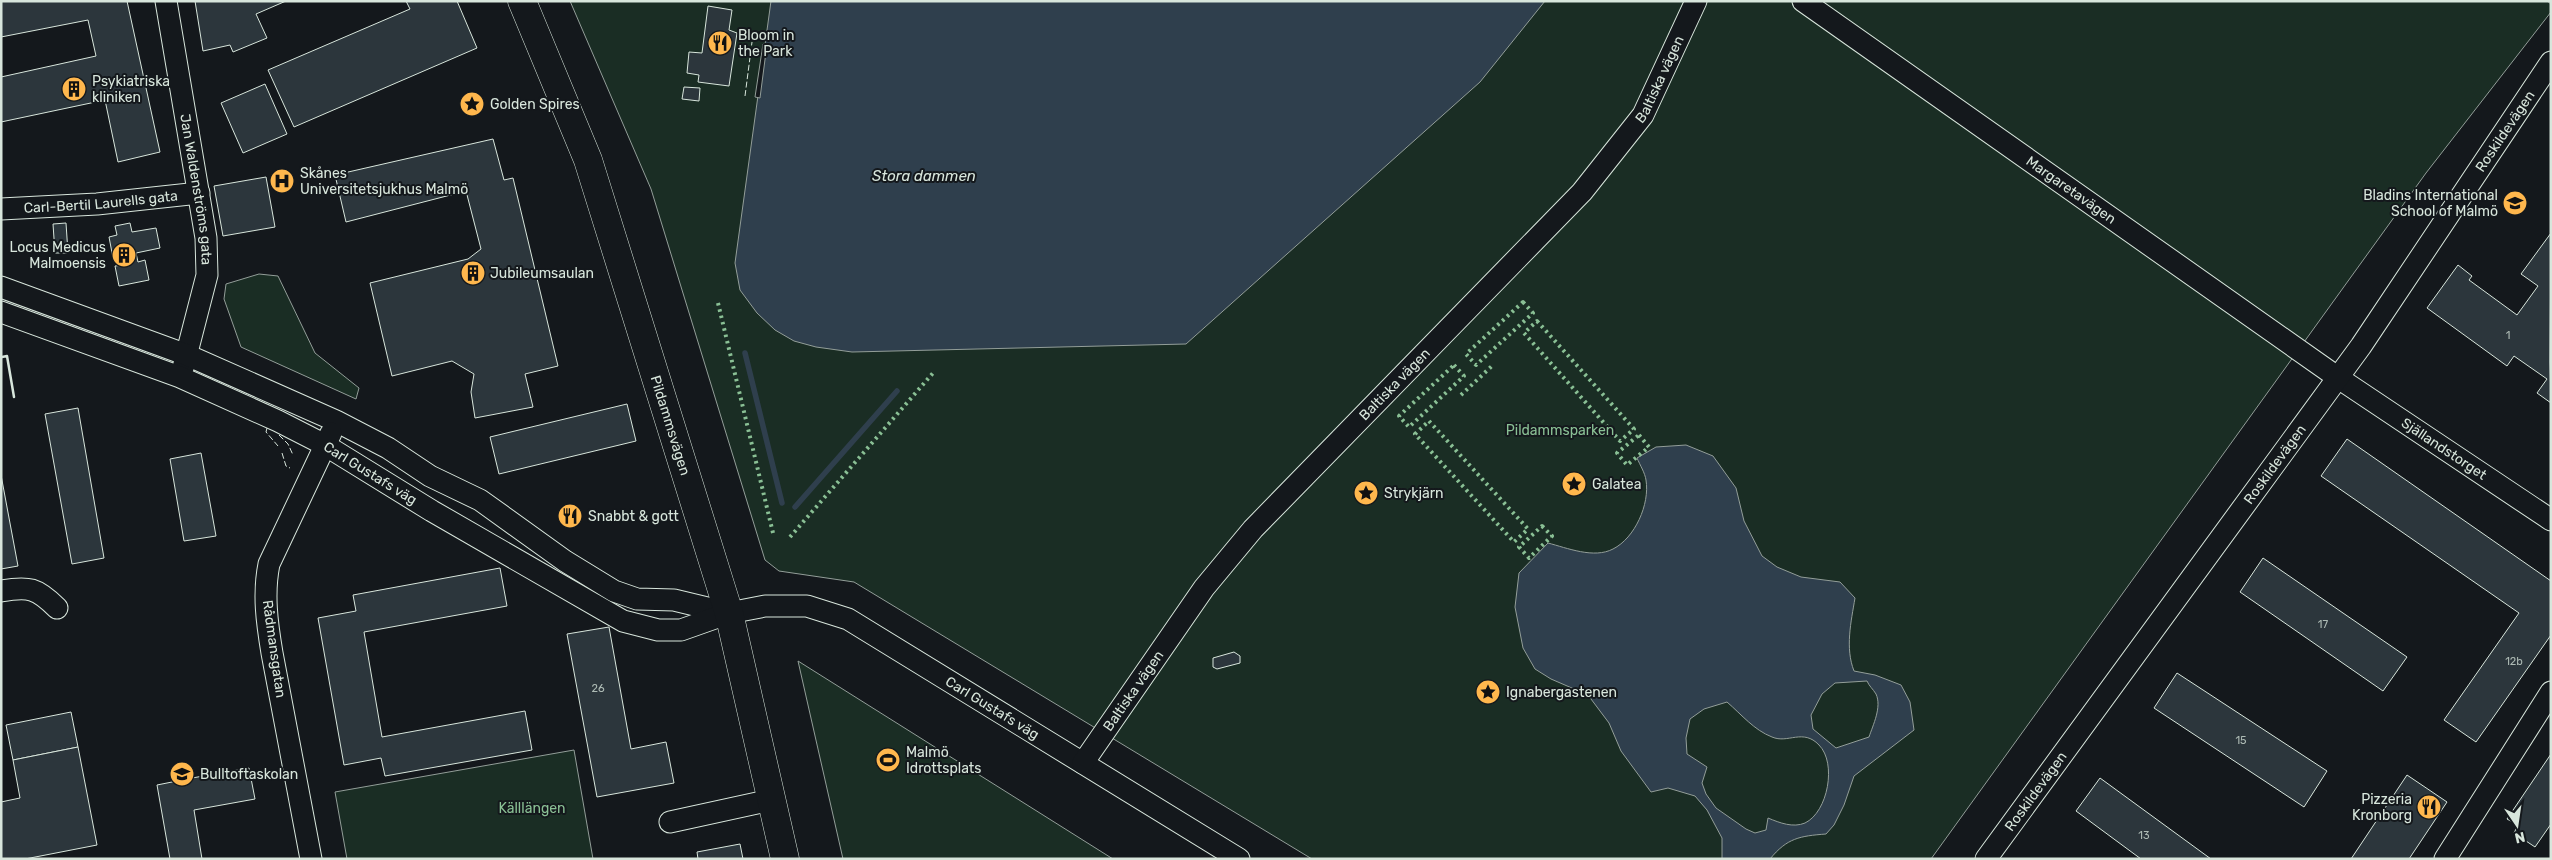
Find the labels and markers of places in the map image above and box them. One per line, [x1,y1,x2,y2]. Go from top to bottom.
place label: Bloom in the Park [738,27,795,60]
restaurant icon: Bloom in the Park [707,30,733,56]
place label: Psykiatriska kliniken [92,73,170,106]
building icon: Psykiatriska kliniken [61,76,87,102]
place icon: Golden Spires [459,91,485,117]
place label: Golden Spires [490,96,580,113]
place label: Skånes Universitetsjukhus Malmö [300,165,468,198]
hospital icon: Skånes Universitetsjukhus Malmö [269,168,295,194]
place label: Bladins International School of Malmö [2363,187,2498,220]
school or university icon: Bladins International School of Malmö [2502,190,2528,216]
place label: Locus Medicus Malmoensis [10,239,106,272]
building icon: Locus Medicus Malmoensis [111,242,137,268]
building icon: Jubileumsaulan [460,260,486,286]
place label: Jubileumsaulan [490,265,594,282]
place icon: Galatea [1561,471,1587,497]
place label: Galatea [1592,476,1641,493]
place icon: Strykjärn [1353,480,1379,506]
place label: Strykjärn [1384,485,1444,502]
restaurant icon: Snabbt & gott [557,503,583,529]
place label: Snabbt & gott [588,508,679,525]
place icon: Ignabergastenen [1475,679,1501,705]
place label: Ignabergastenen [1506,684,1617,701]
place label: Malmö Idrottsplats [906,744,981,777]
sports icon: Malmö Idrottsplats [875,747,901,773]
school or university icon: Bulltoftaskolan [169,761,195,787]
place label: Bulltoftaskolan [200,766,298,783]
place label: Pizzeria Kronborg [2352,791,2412,824]
restaurant icon: Pizzeria Kronborg [2416,794,2442,820]

